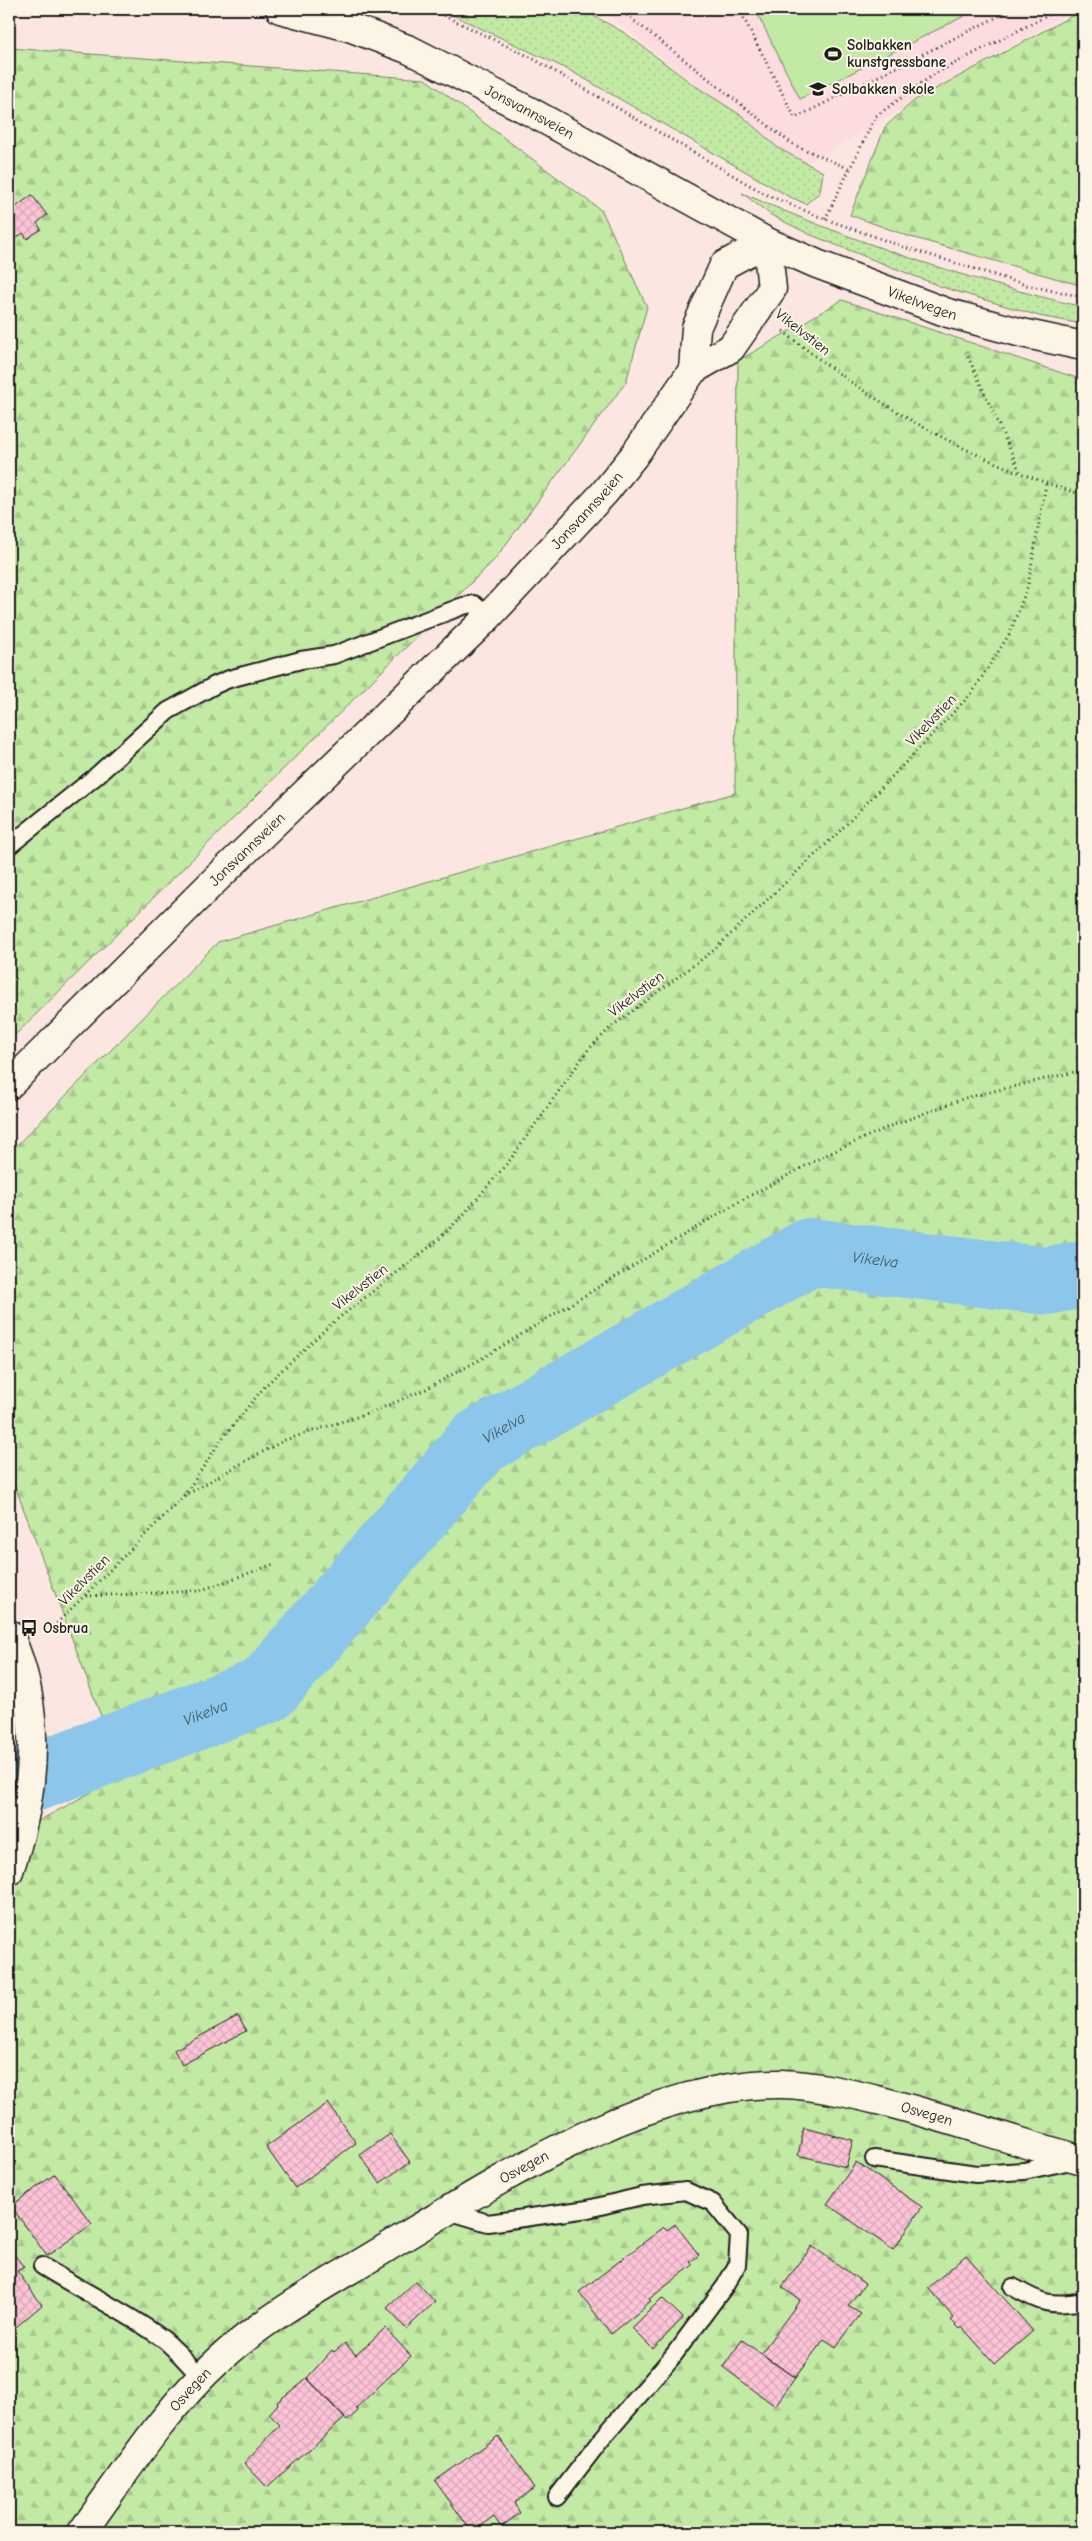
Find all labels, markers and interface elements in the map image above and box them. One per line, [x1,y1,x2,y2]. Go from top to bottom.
place label: Solbakken kunstgressbane [847,36,946,71]
sports icon: Solbakken kunstgressbane [823,44,843,64]
school or university icon: Solbakken skole [808,79,828,99]
place label: Solbakken skole [832,80,934,98]
street label: Jonsvannsveien [482,81,577,143]
street label: Vikelvvegen [885,282,959,324]
street label: Vikelvstien [772,305,834,359]
street label: Jonsvannsveien [547,468,627,553]
street label: Vikelvstien [902,690,960,750]
street label: Jonsvannsveien [205,809,289,890]
street label: Vikelvstien [605,967,667,1021]
water label: Vikelva [851,1248,899,1272]
street label: Vikelvstien [329,1260,391,1314]
water label: Vikelva [479,1409,528,1448]
street label: Vikelvstien [55,1551,113,1609]
bus stop icon: Osbrua [19,1618,39,1638]
place label: Osbrua [43,1619,88,1637]
water label: Vikelva [181,1696,230,1729]
street label: Osvegen [899,2098,955,2130]
street label: Osvegen [496,2146,552,2187]
street label: Osvegen [166,2364,215,2415]

